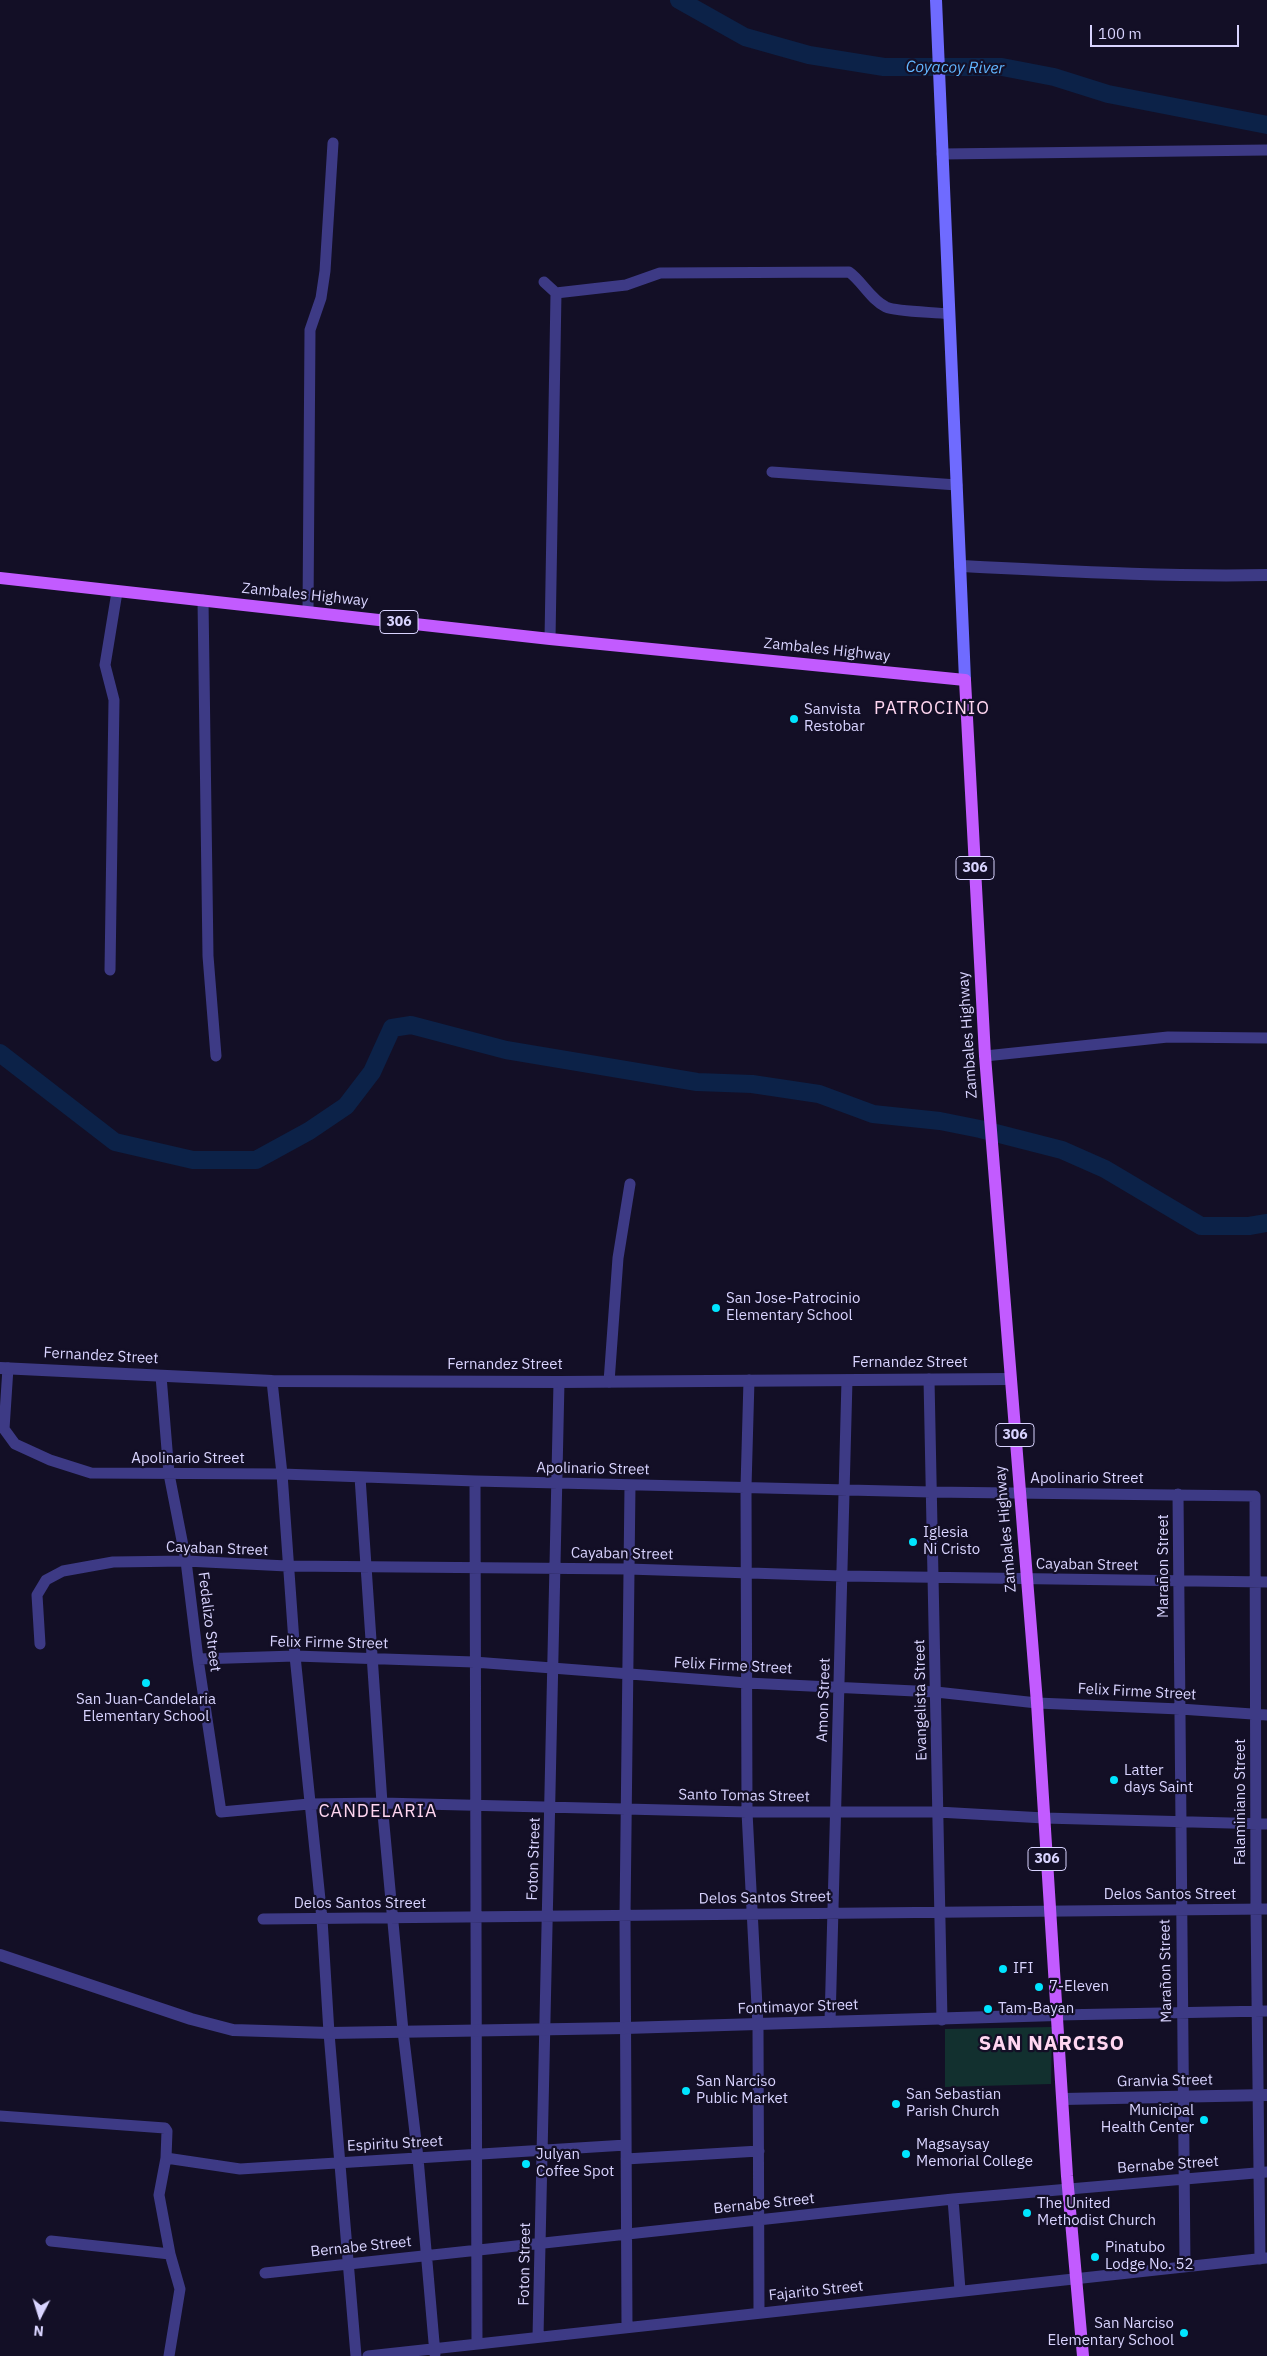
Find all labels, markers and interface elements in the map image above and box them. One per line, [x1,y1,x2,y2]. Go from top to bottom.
scale bar [1092,15,1241,47]
text: 100 m [1098,24,1142,43]
water label: Coyacoy River [906,58,1004,78]
street label: Zambales Highway [241,579,369,611]
road number: 306 [380,610,418,634]
street label: Zambales Highway [763,634,891,666]
district label: PATROCINIO [873,698,991,720]
place label: Sanvista Restobar [804,701,865,736]
marker: Sanvista Restobar [788,713,800,725]
road number: 306 [956,856,994,880]
street label: Zambales Highway [955,971,981,1099]
place label: San Jose-Patrocinio Elementary School [726,1290,861,1325]
marker: San Jose-Patrocinio Elementary School [710,1302,722,1314]
street label: Fernandez Street [43,1344,159,1368]
street label: Fernandez Street [852,1354,968,1372]
street label: Fernandez Street [447,1356,563,1374]
road number: 306 [996,1424,1034,1446]
street label: Apolinario Street [131,1450,245,1468]
street label: Apolinario Street [536,1459,650,1479]
street label: Zambales Highway [991,1465,1021,1593]
street label: Apolinario Street [1030,1470,1144,1488]
street label: Marañon Street [1155,1514,1173,1618]
place label: Iglesia Ni Cristo [923,1524,980,1559]
marker: Iglesia Ni Cristo [907,1536,919,1548]
street label: Cayaban Street [165,1538,269,1560]
street label: Cayaban Street [571,1544,673,1564]
street label: Cayaban Street [1036,1555,1138,1575]
street label: Fedalizo Street [194,1571,224,1673]
street label: Felix Firme Street [269,1633,389,1653]
street label: Evangelista Street [911,1639,931,1761]
street label: Felix Firme Street [673,1654,793,1678]
street label: Amon Street [814,1658,834,1742]
marker: San Juan-Candelaria Elementary School [140,1677,152,1689]
street label: Felix Firme Street [1077,1680,1197,1704]
place label: San Juan-Candelaria Elementary School [76,1691,216,1726]
street label: Falaminiano Street [1232,1739,1250,1865]
place label: Latter days Saint [1124,1762,1193,1797]
marker: Latter days Saint [1108,1774,1120,1786]
street label: Santo Tomas Street [678,1786,810,1806]
district label: CANDELARIA [317,1801,439,1823]
street label: Foton Street [524,1817,544,1901]
road number: 306 [1028,1848,1066,1870]
street label: Delos Santos Street [1104,1886,1236,1904]
street label: Delos Santos Street [699,1888,831,1908]
street label: Delos Santos Street [294,1895,426,1913]
street label: Marañon Street [1156,1919,1176,2023]
place label: IFI [1013,1960,1033,1978]
marker: IFI [997,1963,1009,1975]
place label: 7-Eleven [1049,1978,1109,1996]
marker: 7-Eleven [1033,1981,1045,1993]
street label: Fontimayor Street [737,1996,859,2018]
place label: Tam-Bayan [998,2000,1074,2018]
marker: Tam-Bayan [982,2003,994,2015]
district label: SAN NARCISO [977,2032,1127,2056]
street label: Granvia Street [1117,2071,1213,2091]
place label: San Narciso Public Market [696,2073,788,2108]
marker: San Narciso Public Market [680,2085,692,2097]
place label: San Sebastian Parish Church [906,2086,1001,2121]
marker: San Sebastian Parish Church [890,2098,902,2110]
place label: Municipal Health Center [1101,2102,1194,2137]
marker: Municipal Health Center [1198,2114,1210,2126]
street label: Espiritu Street [346,2132,444,2156]
place label: Magsaysay Memorial College [916,2136,1033,2171]
place label: Julyan Coffee Spot [536,2146,614,2181]
marker: Magsaysay Memorial College [900,2148,912,2160]
street label: Bernabe Street [1117,2152,1219,2178]
marker: Julyan Coffee Spot [520,2158,532,2170]
street label: Bernabe Street [712,2190,816,2218]
place label: The United Methodist Church [1037,2195,1156,2230]
marker: The United Methodist Church [1021,2207,1033,2219]
street label: Foton Street [515,2222,535,2306]
street label: Bernabe Street [309,2233,413,2261]
place label: Pinatubo Lodge No. 52 [1105,2239,1193,2274]
marker: Pinatubo Lodge No. 52 [1089,2251,1101,2263]
street label: Fajarito Street [768,2277,864,2305]
north arrow [15,2291,65,2341]
place label: San Narciso Elementary School [1047,2315,1174,2350]
text: N [33,2322,45,2340]
marker: San Narciso Elementary School [1178,2327,1190,2339]

